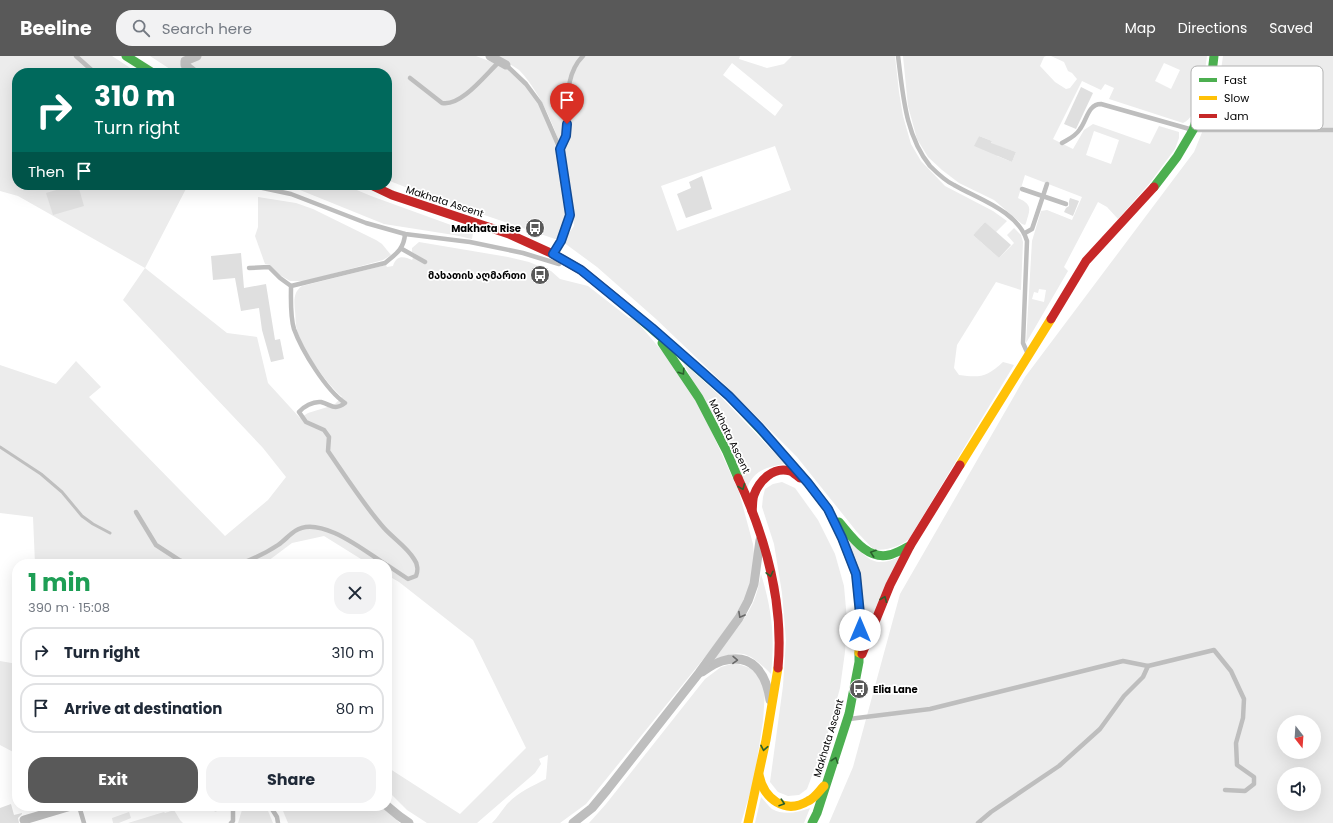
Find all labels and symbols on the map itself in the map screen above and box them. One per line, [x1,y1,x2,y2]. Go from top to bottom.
legend [1191,66,1323,130]
text: Fast [1224,72,1247,88]
pin [550,83,584,124]
text: Slow [1224,90,1249,106]
text: Jam [1224,108,1249,124]
street label: Makhata Ascent [404,182,486,221]
bus stop icon: Makhata Rise [524,217,546,239]
place label: Makhata Rise [451,221,521,236]
bus stop icon: მახათის აღმართი [529,264,551,286]
place label: მახათის აღმართი [428,268,526,283]
one-way arrow [677,368,684,375]
street label: Makhata Ascent [705,397,754,476]
one-way arrow [737,483,745,490]
one-way arrow [870,550,877,558]
one-way arrow [766,571,774,577]
one-way arrow [879,596,887,604]
position arrow [839,609,881,651]
one-way arrow [738,610,746,618]
one-way arrow [732,656,738,664]
bus stop icon: Elia Lane [848,678,870,700]
place label: Elia Lane [873,682,918,697]
street label: Makhata Ascent [809,697,848,779]
north arrow [1277,715,1321,759]
one-way arrow [760,745,769,751]
one-way arrow [830,757,839,764]
one-way arrow [778,798,785,807]

